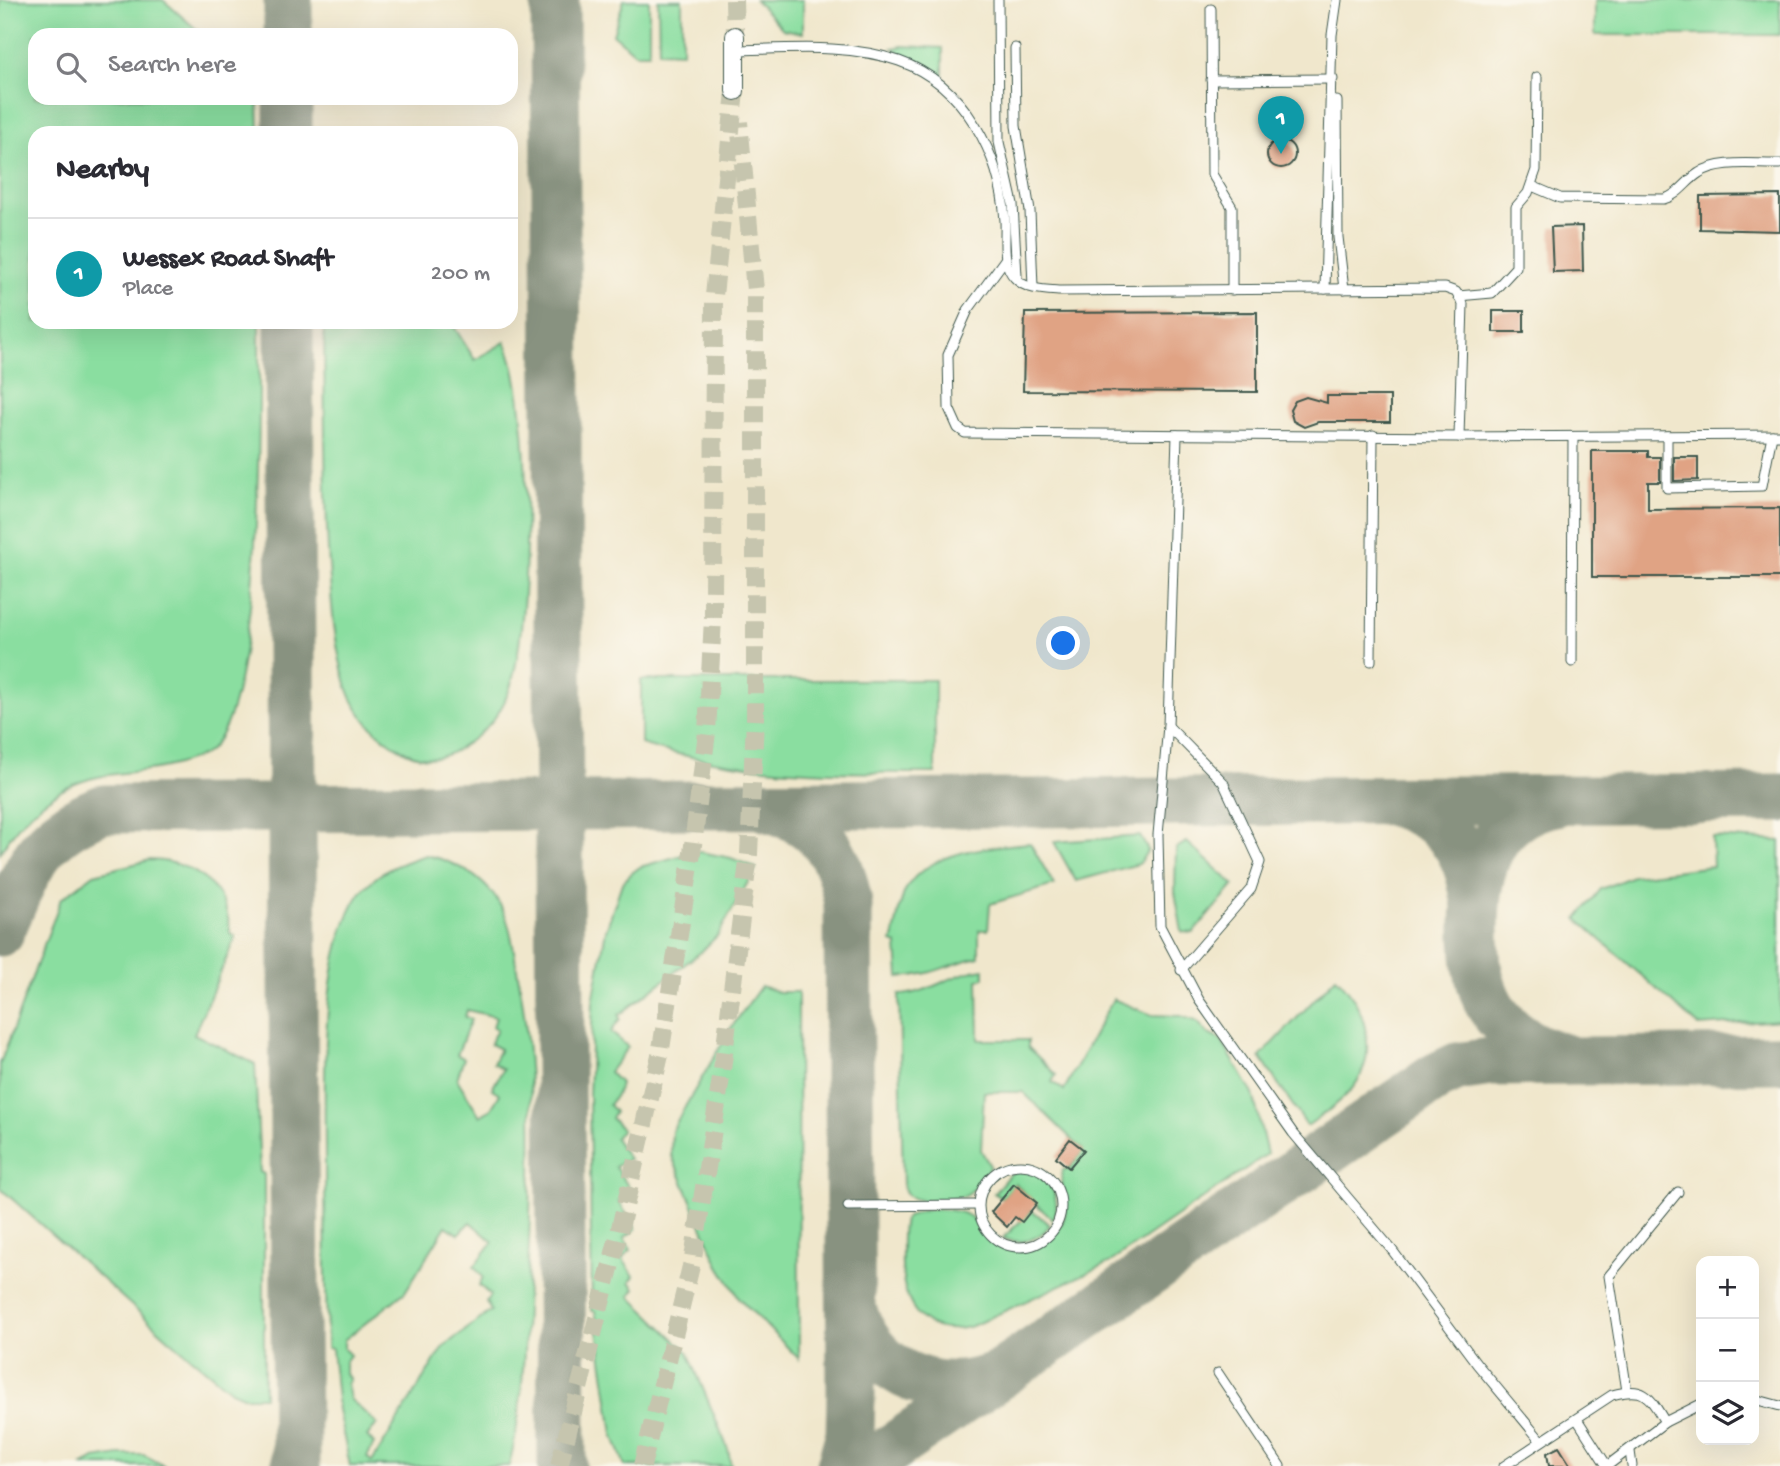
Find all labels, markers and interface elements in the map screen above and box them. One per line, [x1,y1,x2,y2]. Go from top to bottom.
search box [28,28,518,105]
icon: search [52,48,90,86]
text: Search here [108,51,236,82]
pin: 1 [1258,96,1304,154]
text: Nearby [56,154,149,189]
text: Wessex Road Shaft [123,245,333,276]
text: 1 [74,261,84,288]
text: 200 m [431,261,490,288]
text: Place [123,276,173,303]
your location [1046,626,1080,660]
map controls [1696,1256,1759,1445]
button: + [1696,1256,1759,1319]
button: − [1696,1319,1759,1382]
button: layers [1696,1382,1759,1445]

